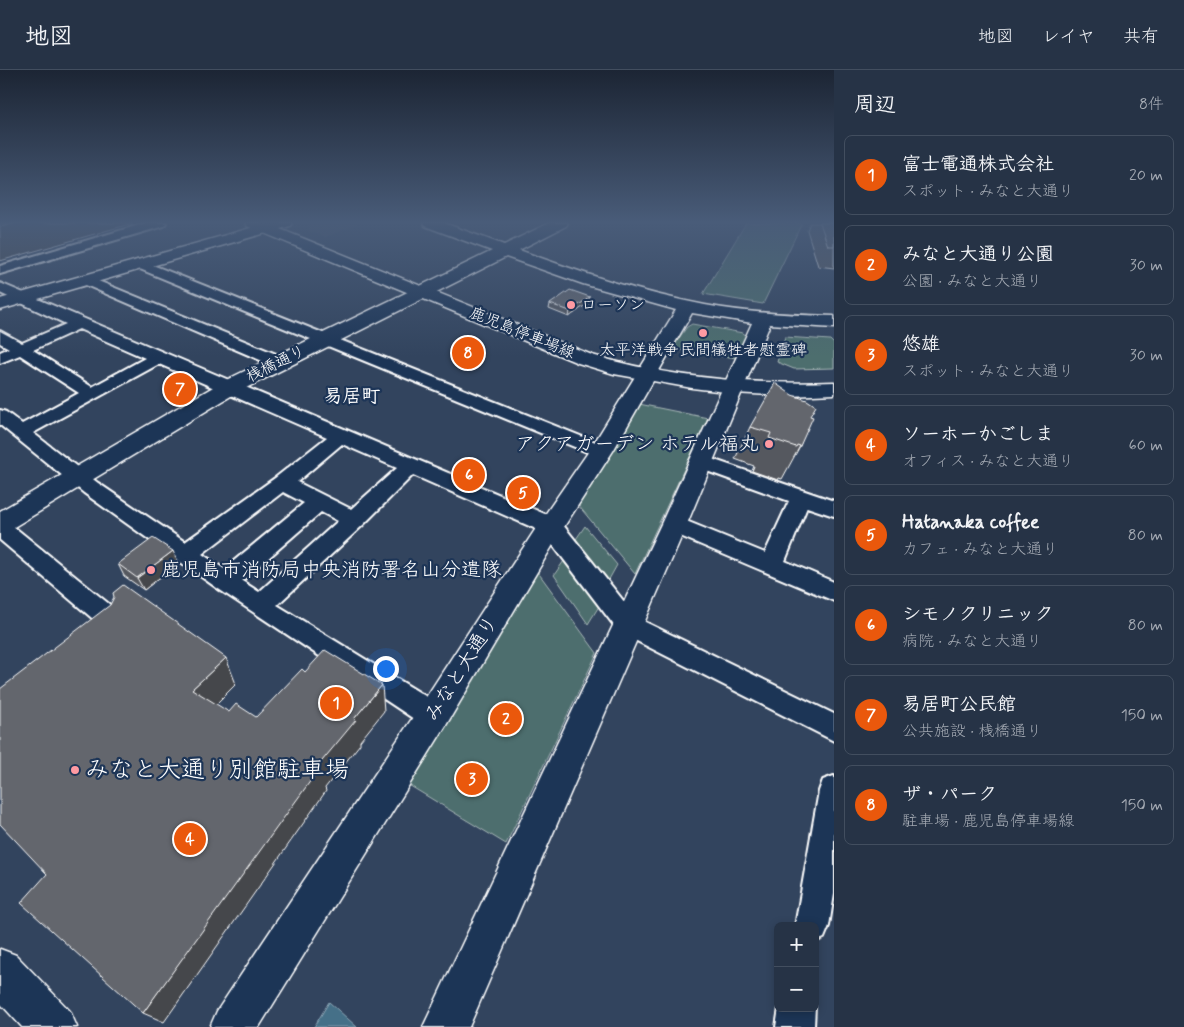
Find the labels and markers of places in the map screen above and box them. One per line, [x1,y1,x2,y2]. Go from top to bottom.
place label: ローソン [581,295,645,316]
marker: ローソン [565,299,577,311]
marker: 太平洋戦争民間犠牲者慰霊碑 [697,327,709,339]
pin: 8 [452,334,484,372]
place label: 太平洋戦争民間犠牲者慰霊碑 [599,340,807,361]
pin: 7 [164,370,196,408]
place label: アクアガーデン ホテル福丸 [516,431,759,458]
marker: アクアガーデン ホテル福丸 [763,438,775,450]
pin: 6 [453,456,485,494]
pin: 5 [507,474,539,512]
place label: 鹿児島市消防局中央消防署名山分遣隊 [161,557,502,584]
marker: 鹿児島市消防局中央消防署名山分遣隊 [145,564,157,576]
pin: 1 [320,684,352,722]
pin: 2 [490,700,522,738]
place label: みなと大通り別館駐車場 [85,755,349,786]
pin: 3 [456,760,488,798]
marker: みなと大通り別館駐車場 [69,764,81,776]
pin: 4 [174,820,206,858]

